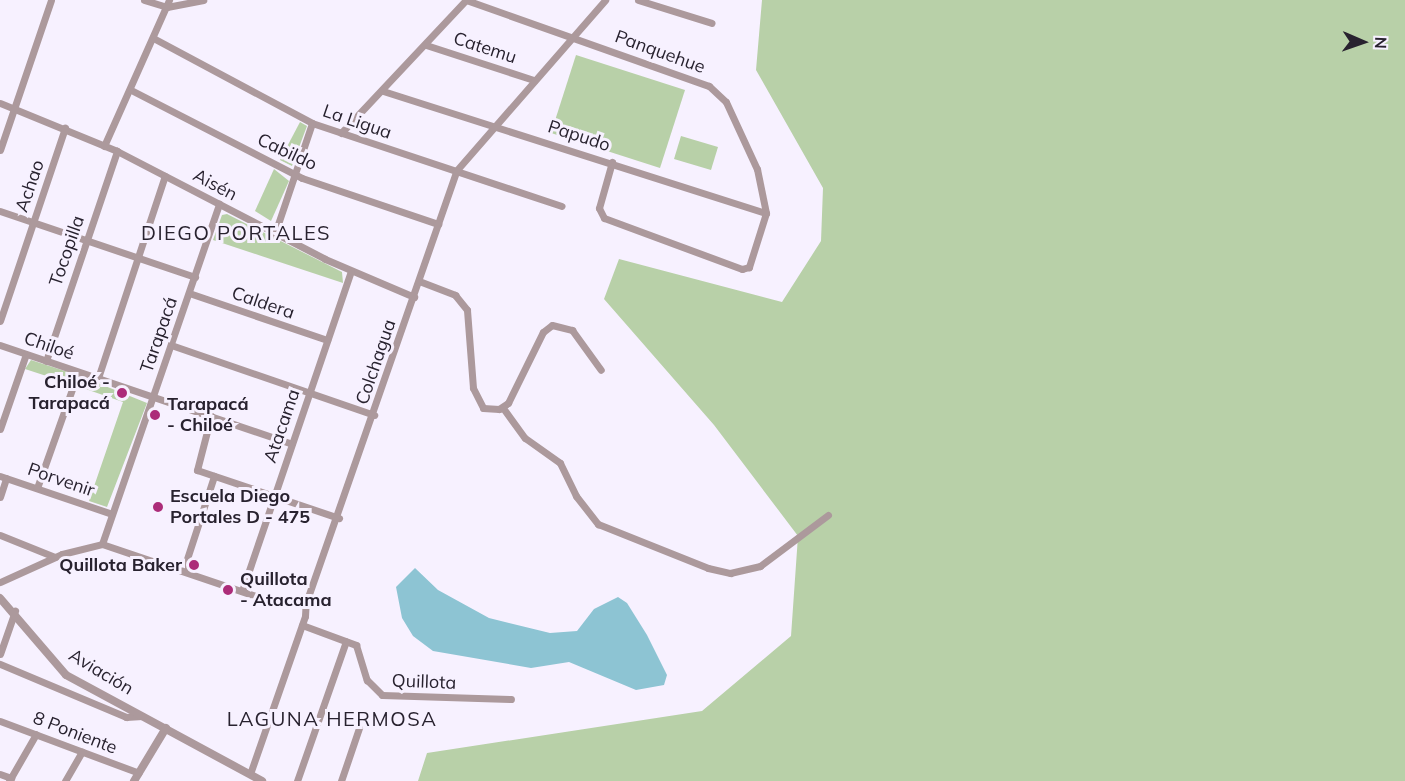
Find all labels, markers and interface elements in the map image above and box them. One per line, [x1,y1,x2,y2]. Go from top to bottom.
north arrow [1333,12,1393,72]
street label: Panquehue [612,26,708,78]
street label: Catemu [451,28,519,68]
text: N [1371,36,1391,49]
street label: La Ligua [320,100,394,144]
street label: Papudo [545,116,613,156]
street label: Cabildo [254,129,320,175]
street label: Achao [11,157,49,215]
street label: Aisén [189,164,241,206]
street label: Tocopilla [45,213,89,289]
district label: DIEGO PORTALES [141,220,331,244]
street label: Caldera [229,282,297,324]
street label: Tarapacá [136,294,182,376]
street label: Colchagua [351,317,401,407]
street label: Chiloé [21,327,77,365]
place label: Chiloé - Tarapacá [28,372,110,415]
marker: Chiloé - Tarapacá [115,386,129,400]
street label: Atacama [259,386,305,466]
place label: Tarapacá - Chiloé [167,394,249,436]
marker: Tarapacá - Chiloé [148,408,162,422]
street label: Porvenir [25,459,97,501]
place label: Escuela Diego Portales D - 475 [170,486,310,528]
marker: Escuela Diego Portales D - 475 [151,500,165,514]
place label: Quillota Baker [59,554,182,576]
marker: Quillota Baker [187,558,201,572]
place label: Quillota - Atacama [240,569,332,612]
marker: Quillota - Atacama [221,583,235,597]
street label: Aviación [65,644,137,700]
street label: Quillota [391,670,457,694]
district label: LAGUNA HERMOSA [227,706,437,730]
street label: 8 Poniente [30,707,120,759]

